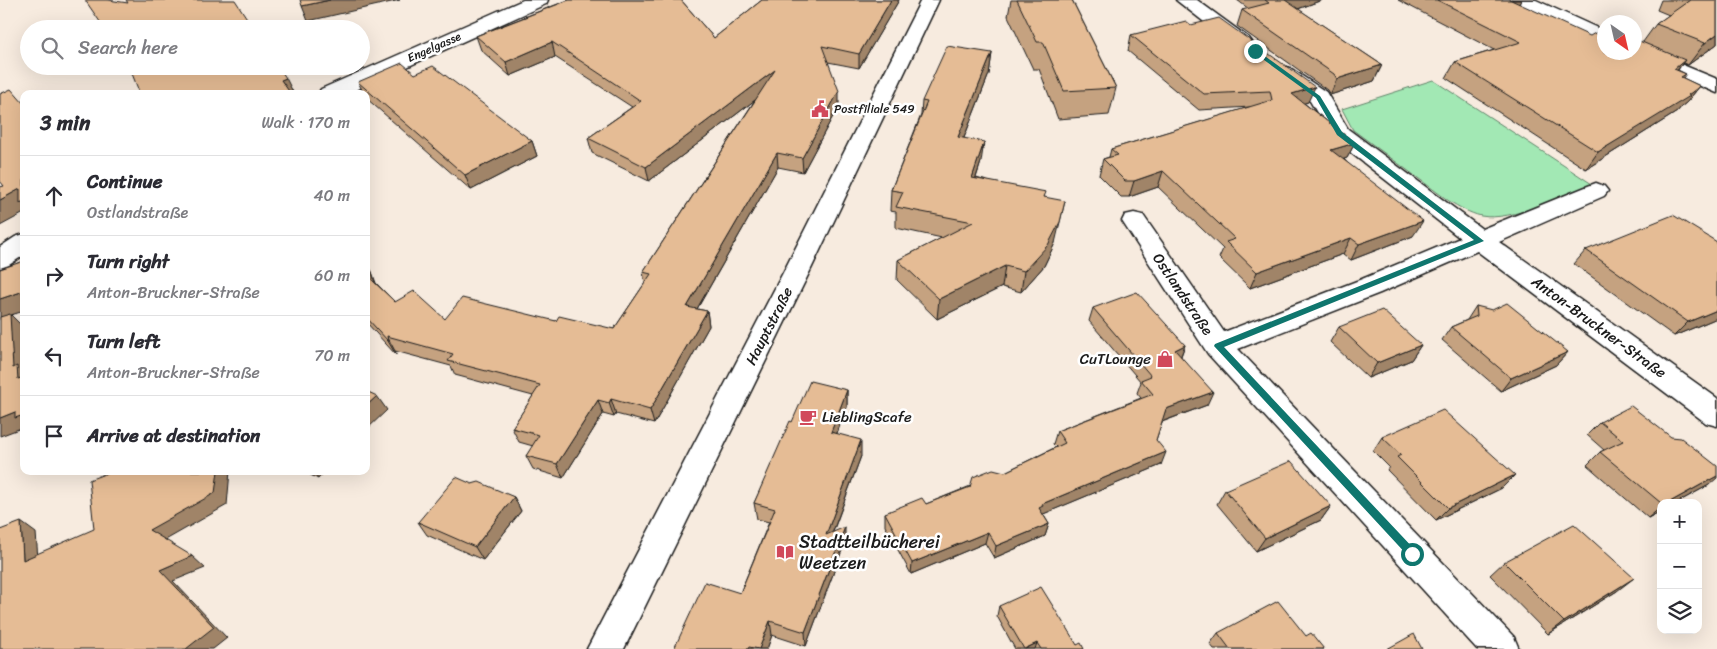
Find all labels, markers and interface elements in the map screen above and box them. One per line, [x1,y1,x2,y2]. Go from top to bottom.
north arrow [1597,15,1642,60]
search box [20,20,370,75]
street label: Engelgasse [403,25,465,69]
text: Search here [78,31,178,64]
icon: search [38,34,66,62]
route end [1244,40,1267,63]
place label: Postfiliale 549 [834,98,915,120]
public building icon: Postfiliale 549 [810,99,830,119]
text: 3 min [40,104,90,142]
text: Walk · 170 m [261,108,350,137]
text: Continue [87,165,163,198]
text: 40 m [313,181,350,210]
icon: ahead [40,182,68,210]
text: Ostlandstraße [87,198,188,227]
text: Turn right [87,245,169,278]
street label: Ostlandstraße [1146,247,1220,341]
text: 60 m [314,261,350,290]
icon: right [40,262,68,290]
street label: Anton-Bruckner-Straße [1525,268,1672,385]
text: Anton-Bruckner-Straße [87,278,260,307]
street label: Hauptstraße [738,282,800,370]
text: Turn left [87,325,160,358]
text: 70 m [314,341,350,370]
icon: left [40,342,68,370]
place label: CuTLounge [1080,346,1151,372]
shop icon: CuTLounge [1155,349,1175,369]
text: Anton-Bruckner-Straße [87,358,260,387]
place label: LieblingScafe [822,404,912,430]
cafe icon: LieblingScafe [798,407,818,427]
text: Arrive at destination [87,419,260,452]
icon: arrive [40,422,68,450]
map controls [1657,499,1702,634]
button: + [1657,499,1702,544]
place label: Stadtteilbücherei Weetzen [799,526,941,579]
library icon: Stadtteilbücherei Weetzen [775,542,795,562]
route start [1401,543,1424,566]
button: − [1657,544,1702,589]
button: layers [1657,589,1702,634]

